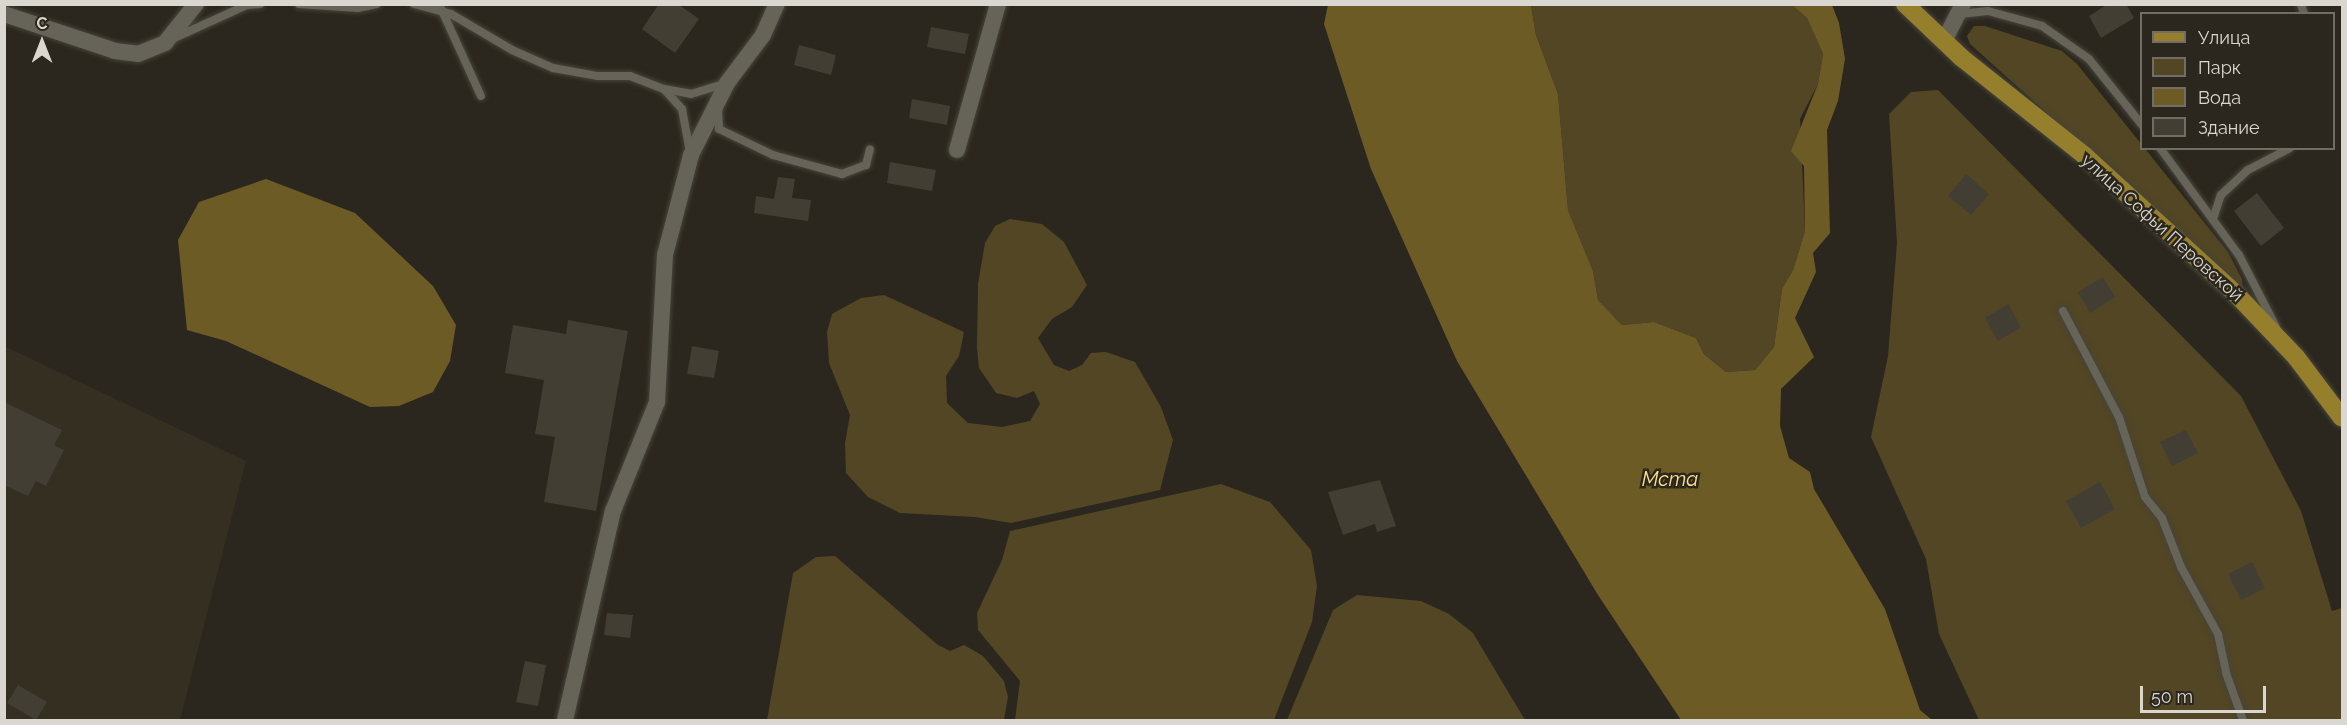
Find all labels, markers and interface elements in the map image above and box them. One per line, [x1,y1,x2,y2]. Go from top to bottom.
north arrow [12,12,72,72]
legend [2140,12,2335,150]
text: С [37,14,47,33]
text: Улица [2198,27,2250,48]
text: Парк [2198,57,2241,78]
text: Вода [2198,87,2241,108]
text: Здание [2198,117,2260,138]
street label: улица Софьи Перовской [2077,150,2247,306]
water label: Мста [1642,467,1698,491]
scale bar [2143,674,2269,712]
text: 50 m [2151,686,2193,707]

